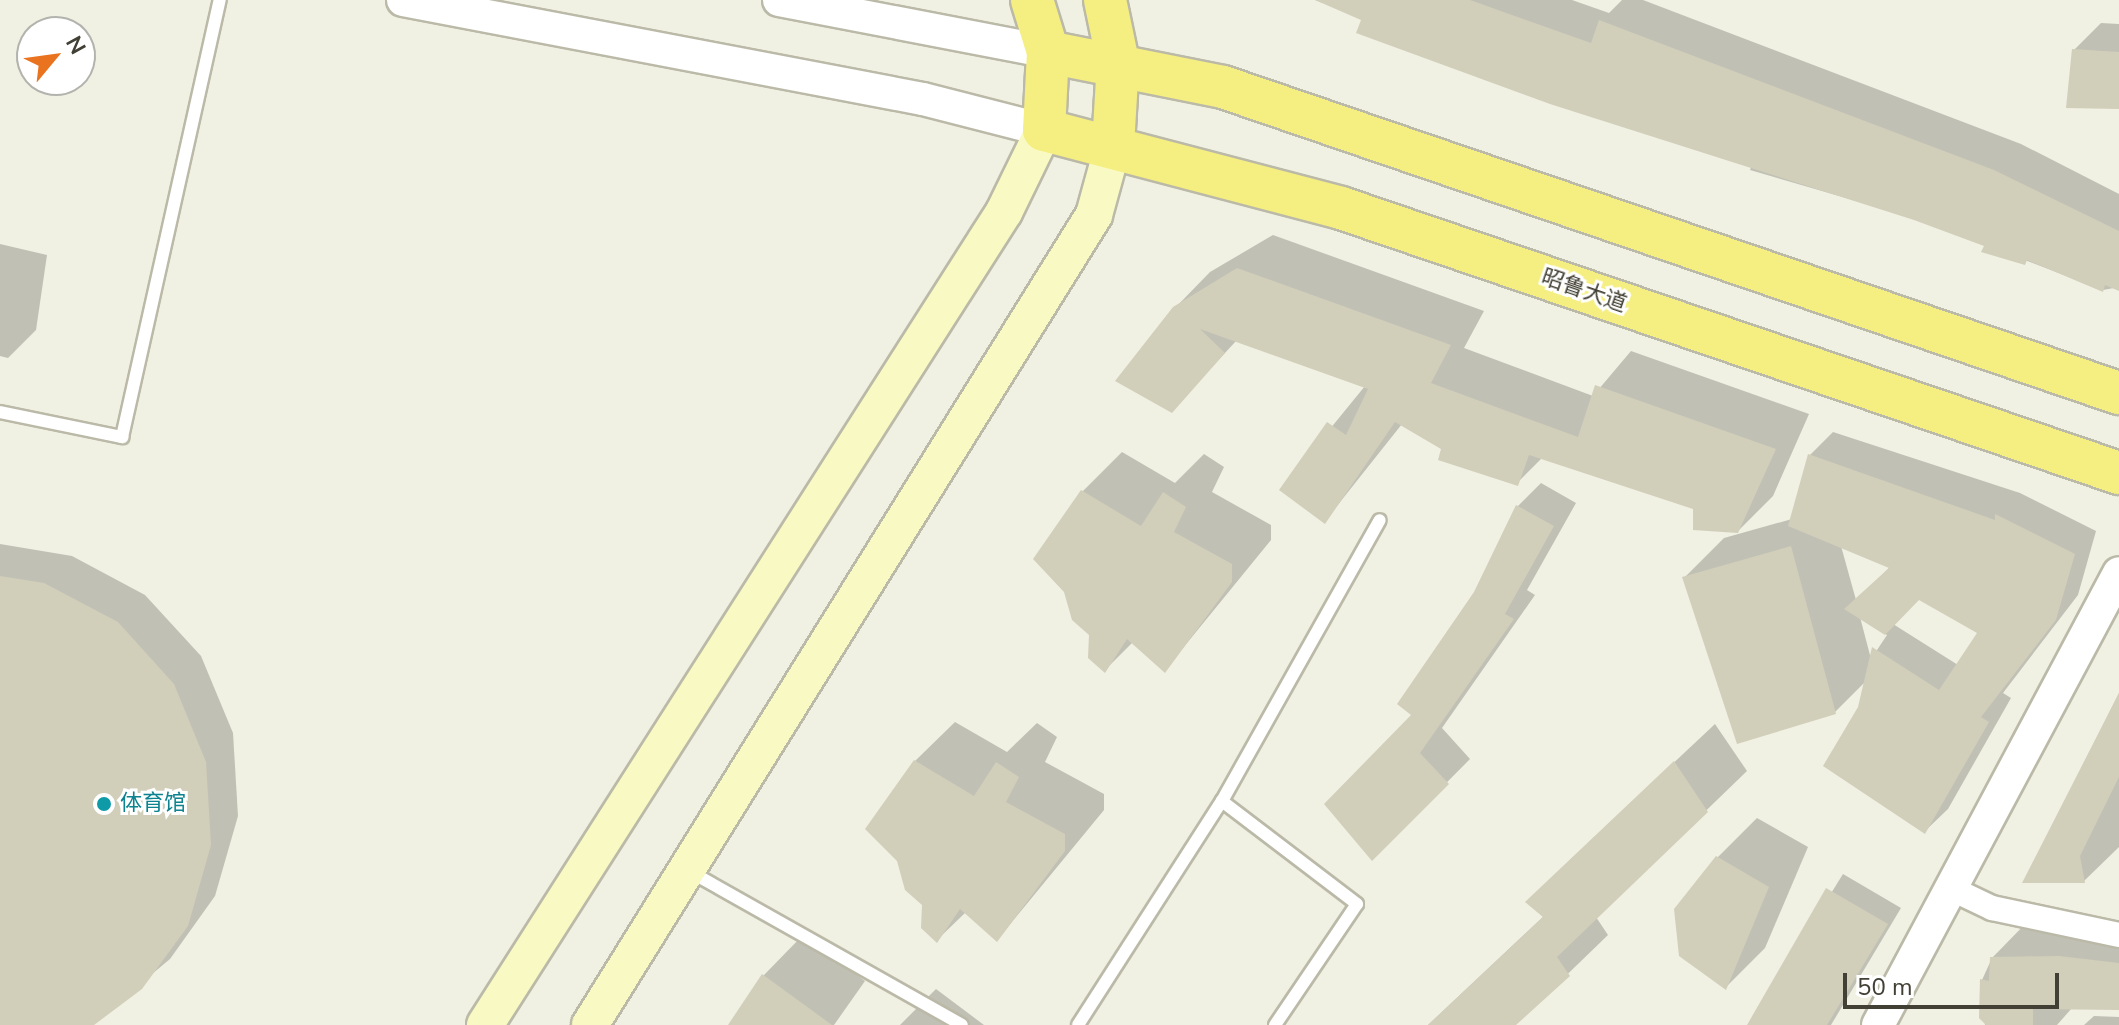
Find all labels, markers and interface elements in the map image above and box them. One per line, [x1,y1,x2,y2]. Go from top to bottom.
north arrow [16,16,96,96]
text: N [58,31,92,60]
street label: 昭鲁大道 [1538,264,1630,318]
place label: 体育馆 [120,791,186,817]
marker: 体育馆 [95,795,113,813]
scale bar [1847,957,2063,1007]
text: 50 m [1857,971,1913,1003]

